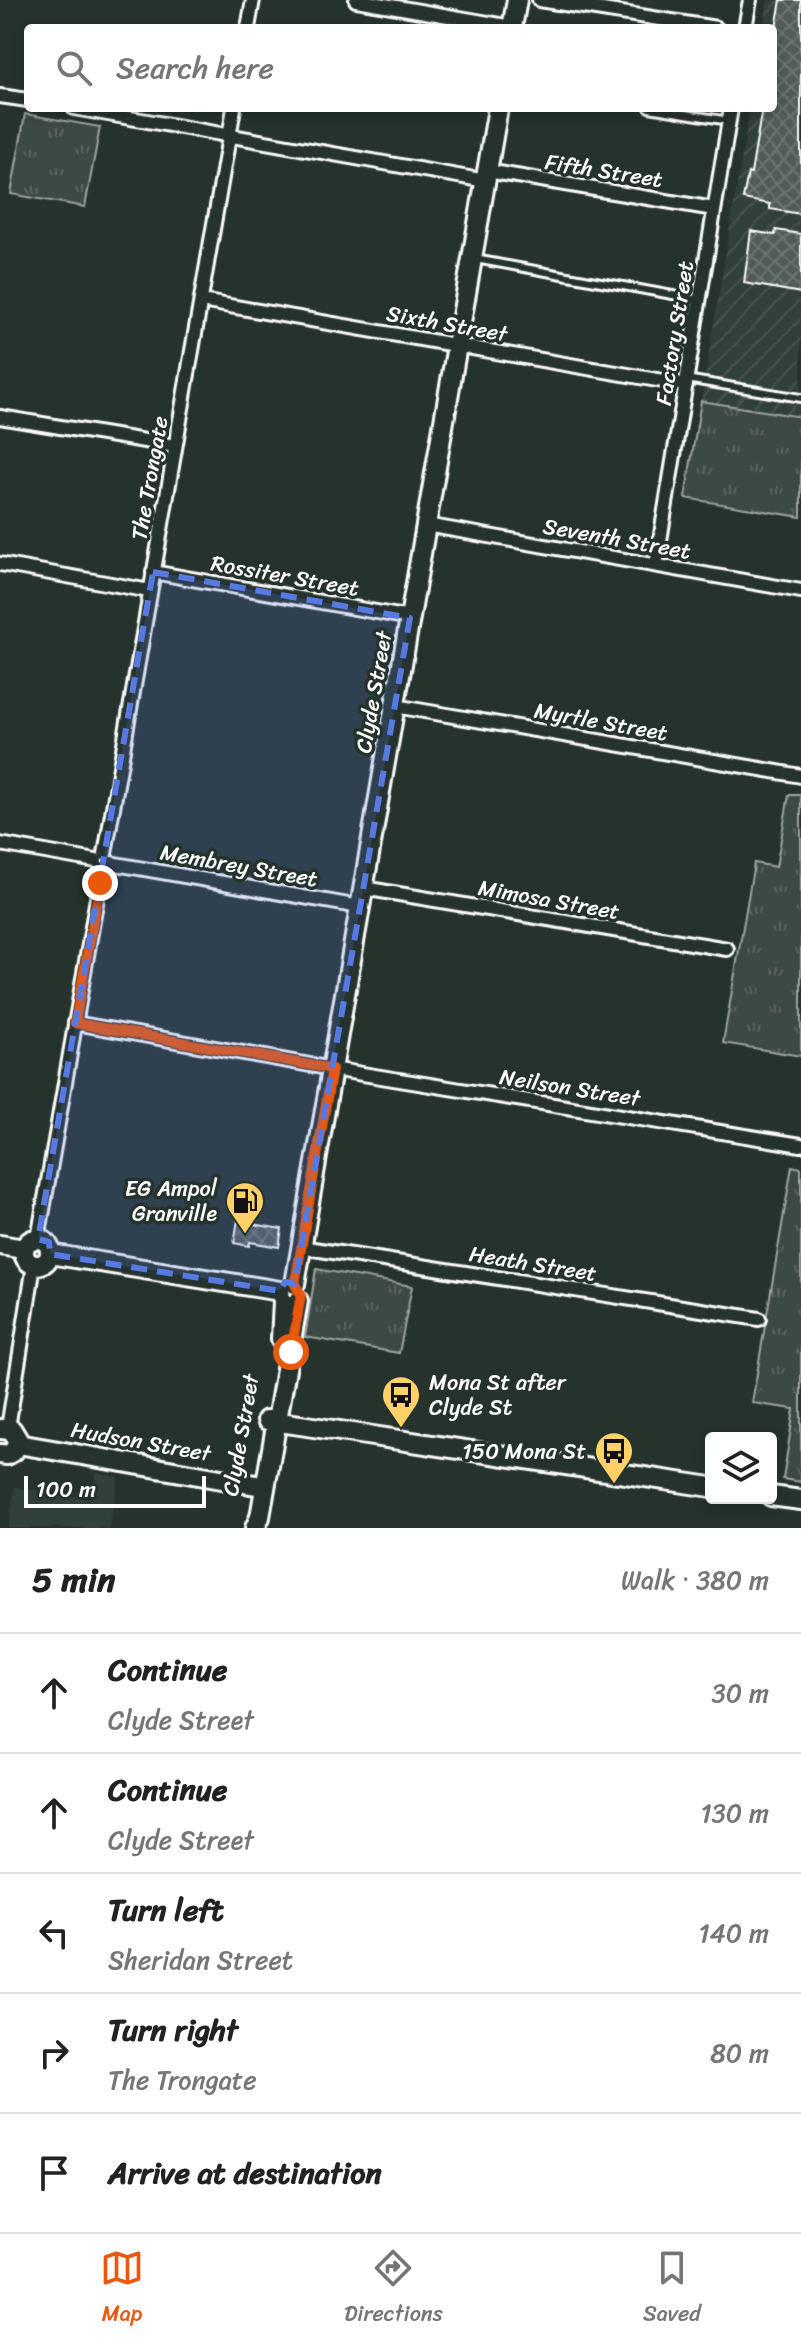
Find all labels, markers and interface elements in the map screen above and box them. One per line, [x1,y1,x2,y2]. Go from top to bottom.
search box [24,24,777,112]
text: Search here [116,41,274,95]
icon: search [52,46,96,90]
street label: Fifth Street [542,142,666,199]
street label: Factory Street [644,258,705,408]
street label: Sixth Street [383,294,511,353]
street label: The Trongate [119,413,180,543]
street label: Seventh Street [540,506,694,571]
street label: Rossiter Street [208,543,362,608]
street label: Clyde Street [344,627,404,756]
street label: Myrtle Street [531,691,671,752]
street label: Membrey Street [157,832,321,899]
route end [82,865,118,901]
street label: Mimosa Street [475,868,623,931]
street label: Neilson Street [497,1057,644,1118]
place label: EG Ampol Granville [125,1169,218,1233]
fuel station icon: EG Ampol Granville [224,1180,266,1235]
street label: Heath Street [466,1234,600,1293]
route start [273,1334,309,1370]
place label: Mona St after Clyde St [429,1363,567,1427]
street label: Clyde Street [211,1370,271,1499]
bus stop icon: Mona St after Clyde St [380,1374,422,1429]
street label: Hudson Street [68,1410,215,1473]
bus stop icon: 150 Mona St [593,1430,635,1485]
place label: 150 Mona St [462,1432,586,1471]
map controls [705,1432,777,1504]
button: layers [705,1432,777,1504]
text: 100 m [36,1470,96,1509]
scale bar [24,1472,206,1508]
text: 5 min [32,1550,115,1610]
text: Walk · 380 m [621,1557,769,1603]
text: Continue [108,1643,227,1697]
text: 30 m [712,1670,769,1716]
icon: ahead [32,1671,76,1715]
text: Clyde Street [108,1697,254,1743]
text: Continue [108,1763,227,1817]
text: 130 m [700,1790,769,1836]
icon: ahead [32,1791,76,1835]
text: Clyde Street [108,1817,254,1863]
text: Turn left [108,1883,224,1937]
text: 140 m [698,1910,769,1956]
icon: left [32,1911,76,1955]
text: Sheridan Street [108,1937,293,1983]
text: Turn right [108,2003,238,2057]
text: 80 m [710,2030,769,2076]
icon: right [32,2031,76,2075]
text: The Trongate [108,2057,257,2103]
text: Arrive at destination [108,2146,382,2200]
icon: arrive [32,2151,76,2195]
tab: Map [100,2246,144,2333]
tab: Directions [344,2246,443,2333]
tab: Saved [643,2246,701,2333]

